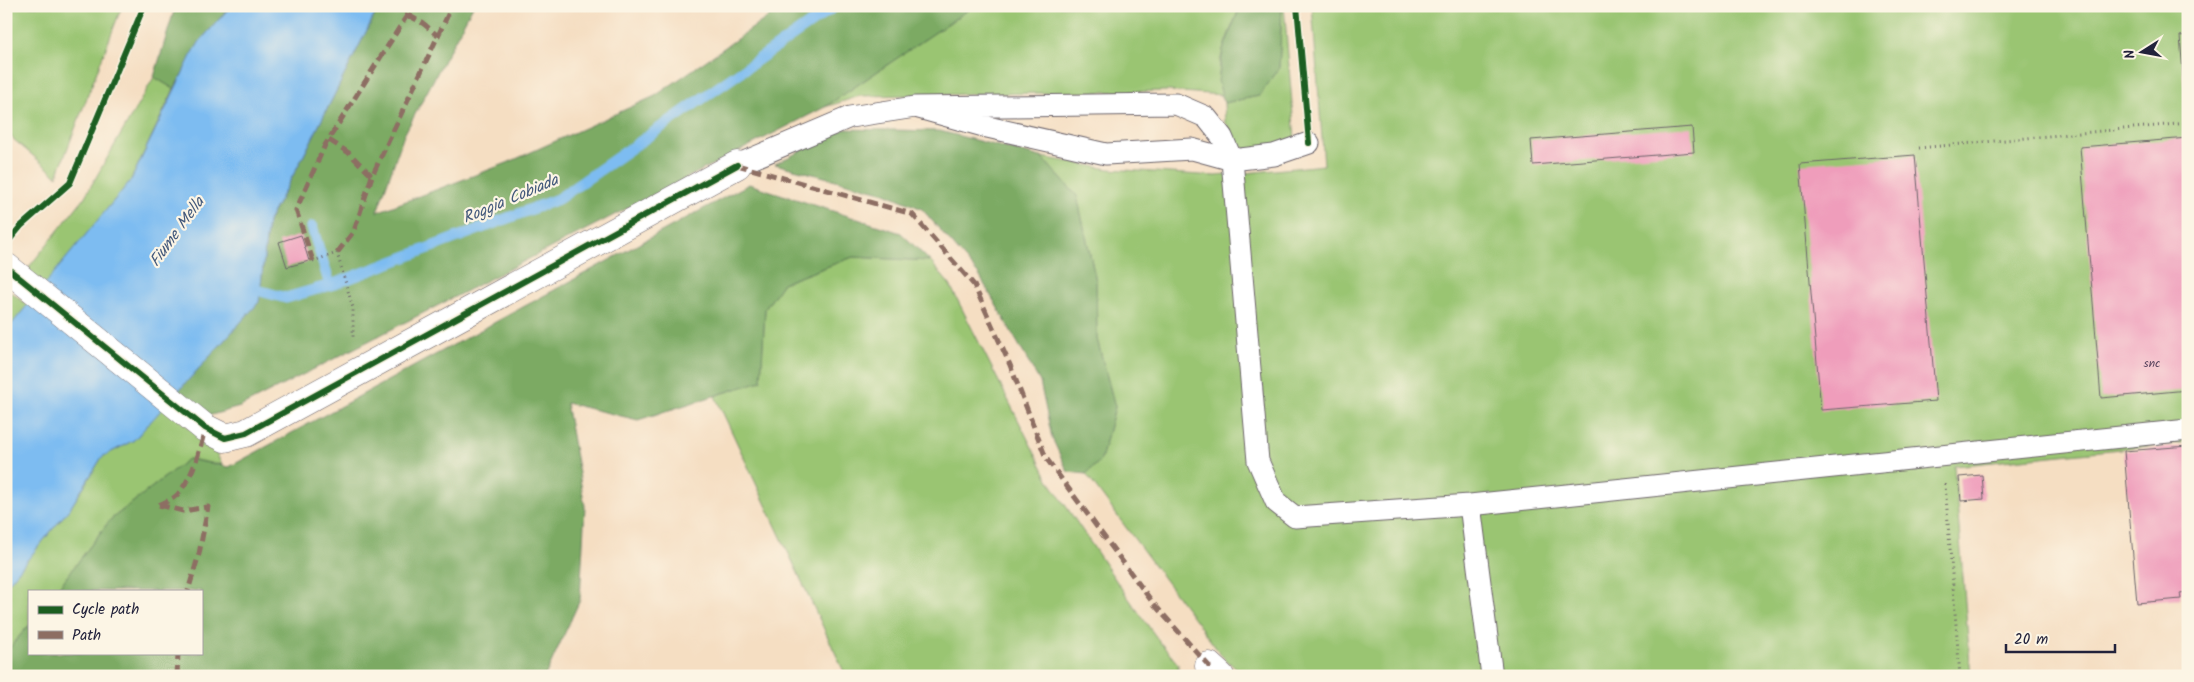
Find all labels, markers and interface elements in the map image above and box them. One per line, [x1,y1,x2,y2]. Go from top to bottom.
north arrow [2116,28,2166,78]
text: N [2119,48,2142,61]
water label: Roggia Cobiada [459,167,564,231]
water label: Fiume Mella [143,190,212,272]
house number: snc [2144,354,2160,373]
legend [28,590,202,654]
text: Cycle path [72,598,139,622]
scale bar [2006,622,2115,654]
text: Path [72,624,101,648]
text: 20 m [2014,628,2048,652]

